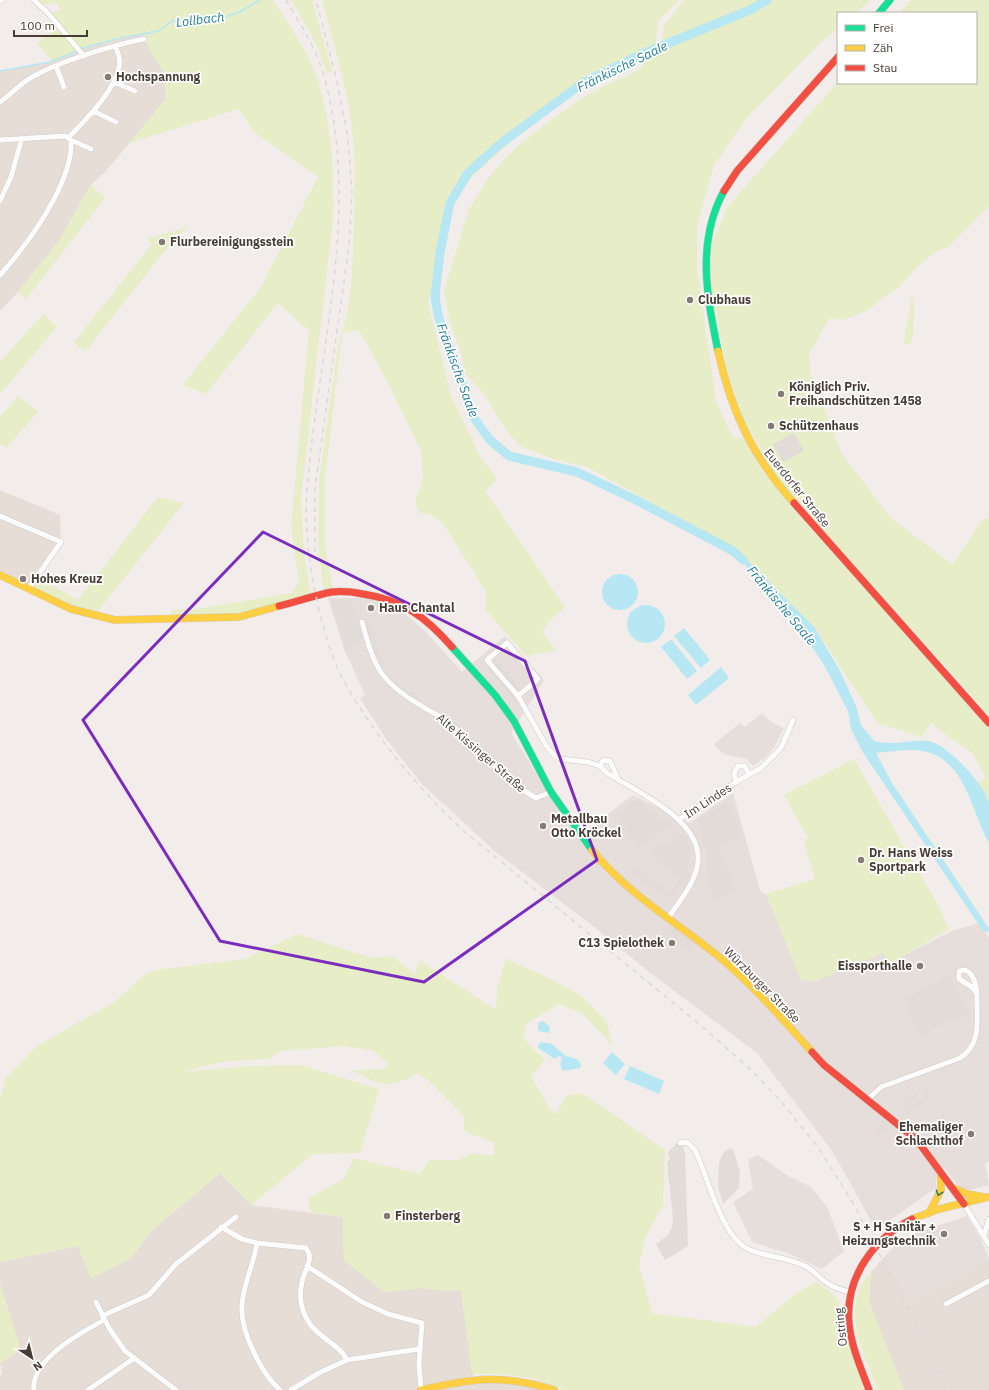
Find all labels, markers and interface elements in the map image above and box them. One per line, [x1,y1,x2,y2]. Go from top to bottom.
water label: Lollbach [175,8,225,31]
scale bar [14,12,87,38]
legend [837,12,977,84]
text: 100 m [20,18,55,33]
text: Frei [873,20,893,35]
water label: Fränkische Saale [574,37,671,96]
text: Zäh [873,40,893,55]
text: Stau [873,60,897,75]
place label: Hochspannung [116,69,201,84]
marker: Hochspannung [103,72,113,82]
place label: Flurbereinigungsstein [170,234,294,249]
marker: Flurbereinigungsstein [157,237,167,247]
place label: Clubhaus [698,292,751,307]
marker: Clubhaus [685,295,695,305]
water label: Fränkische Saale [433,321,483,420]
place label: Königlich Priv. Freihandschützen 1458 [789,379,922,408]
marker: Königlich Priv. Freihandschützen 1458 [776,389,786,399]
place label: Schützenhaus [779,418,859,433]
marker: Schützenhaus [766,421,776,431]
street label: Euerdorfer Straße [761,445,834,530]
water label: Fränkische Saale [743,562,820,649]
place label: Hohes Kreuz [31,571,102,586]
marker: Hohes Kreuz [18,574,28,584]
place label: Haus Chantal [379,600,455,615]
marker: Haus Chantal [366,603,376,613]
street label: Alte Kissinger Straße [434,710,529,796]
street label: Im Lindes [681,780,734,821]
place label: Metallbau Otto Kröckel [551,811,622,840]
marker: Metallbau Otto Kröckel [538,821,548,831]
place label: Dr. Hans Weiss Sportpark [869,845,953,874]
marker: Dr. Hans Weiss Sportpark [856,855,866,865]
place label: C13 Spielothek [578,935,664,950]
marker: C13 Spielothek [667,938,677,948]
street label: Würzburger Straße [721,943,804,1026]
place label: Eissporthalle [838,958,912,973]
marker: Eissporthalle [915,961,925,971]
place label: Ehemaliger Schlachthof [896,1119,964,1148]
marker: Ehemaliger Schlachthof [966,1129,976,1139]
one-way arrow [935,1190,944,1197]
place label: Finsterberg [395,1208,460,1223]
marker: Finsterberg [382,1211,392,1221]
place label: S + H Sanitär + Heizungstechnik [842,1219,936,1248]
marker: S + H Sanitär + Heizungstechnik [939,1229,949,1239]
street label: Ostring [831,1306,850,1347]
north arrow [12,1338,52,1378]
text: N [30,1358,45,1374]

